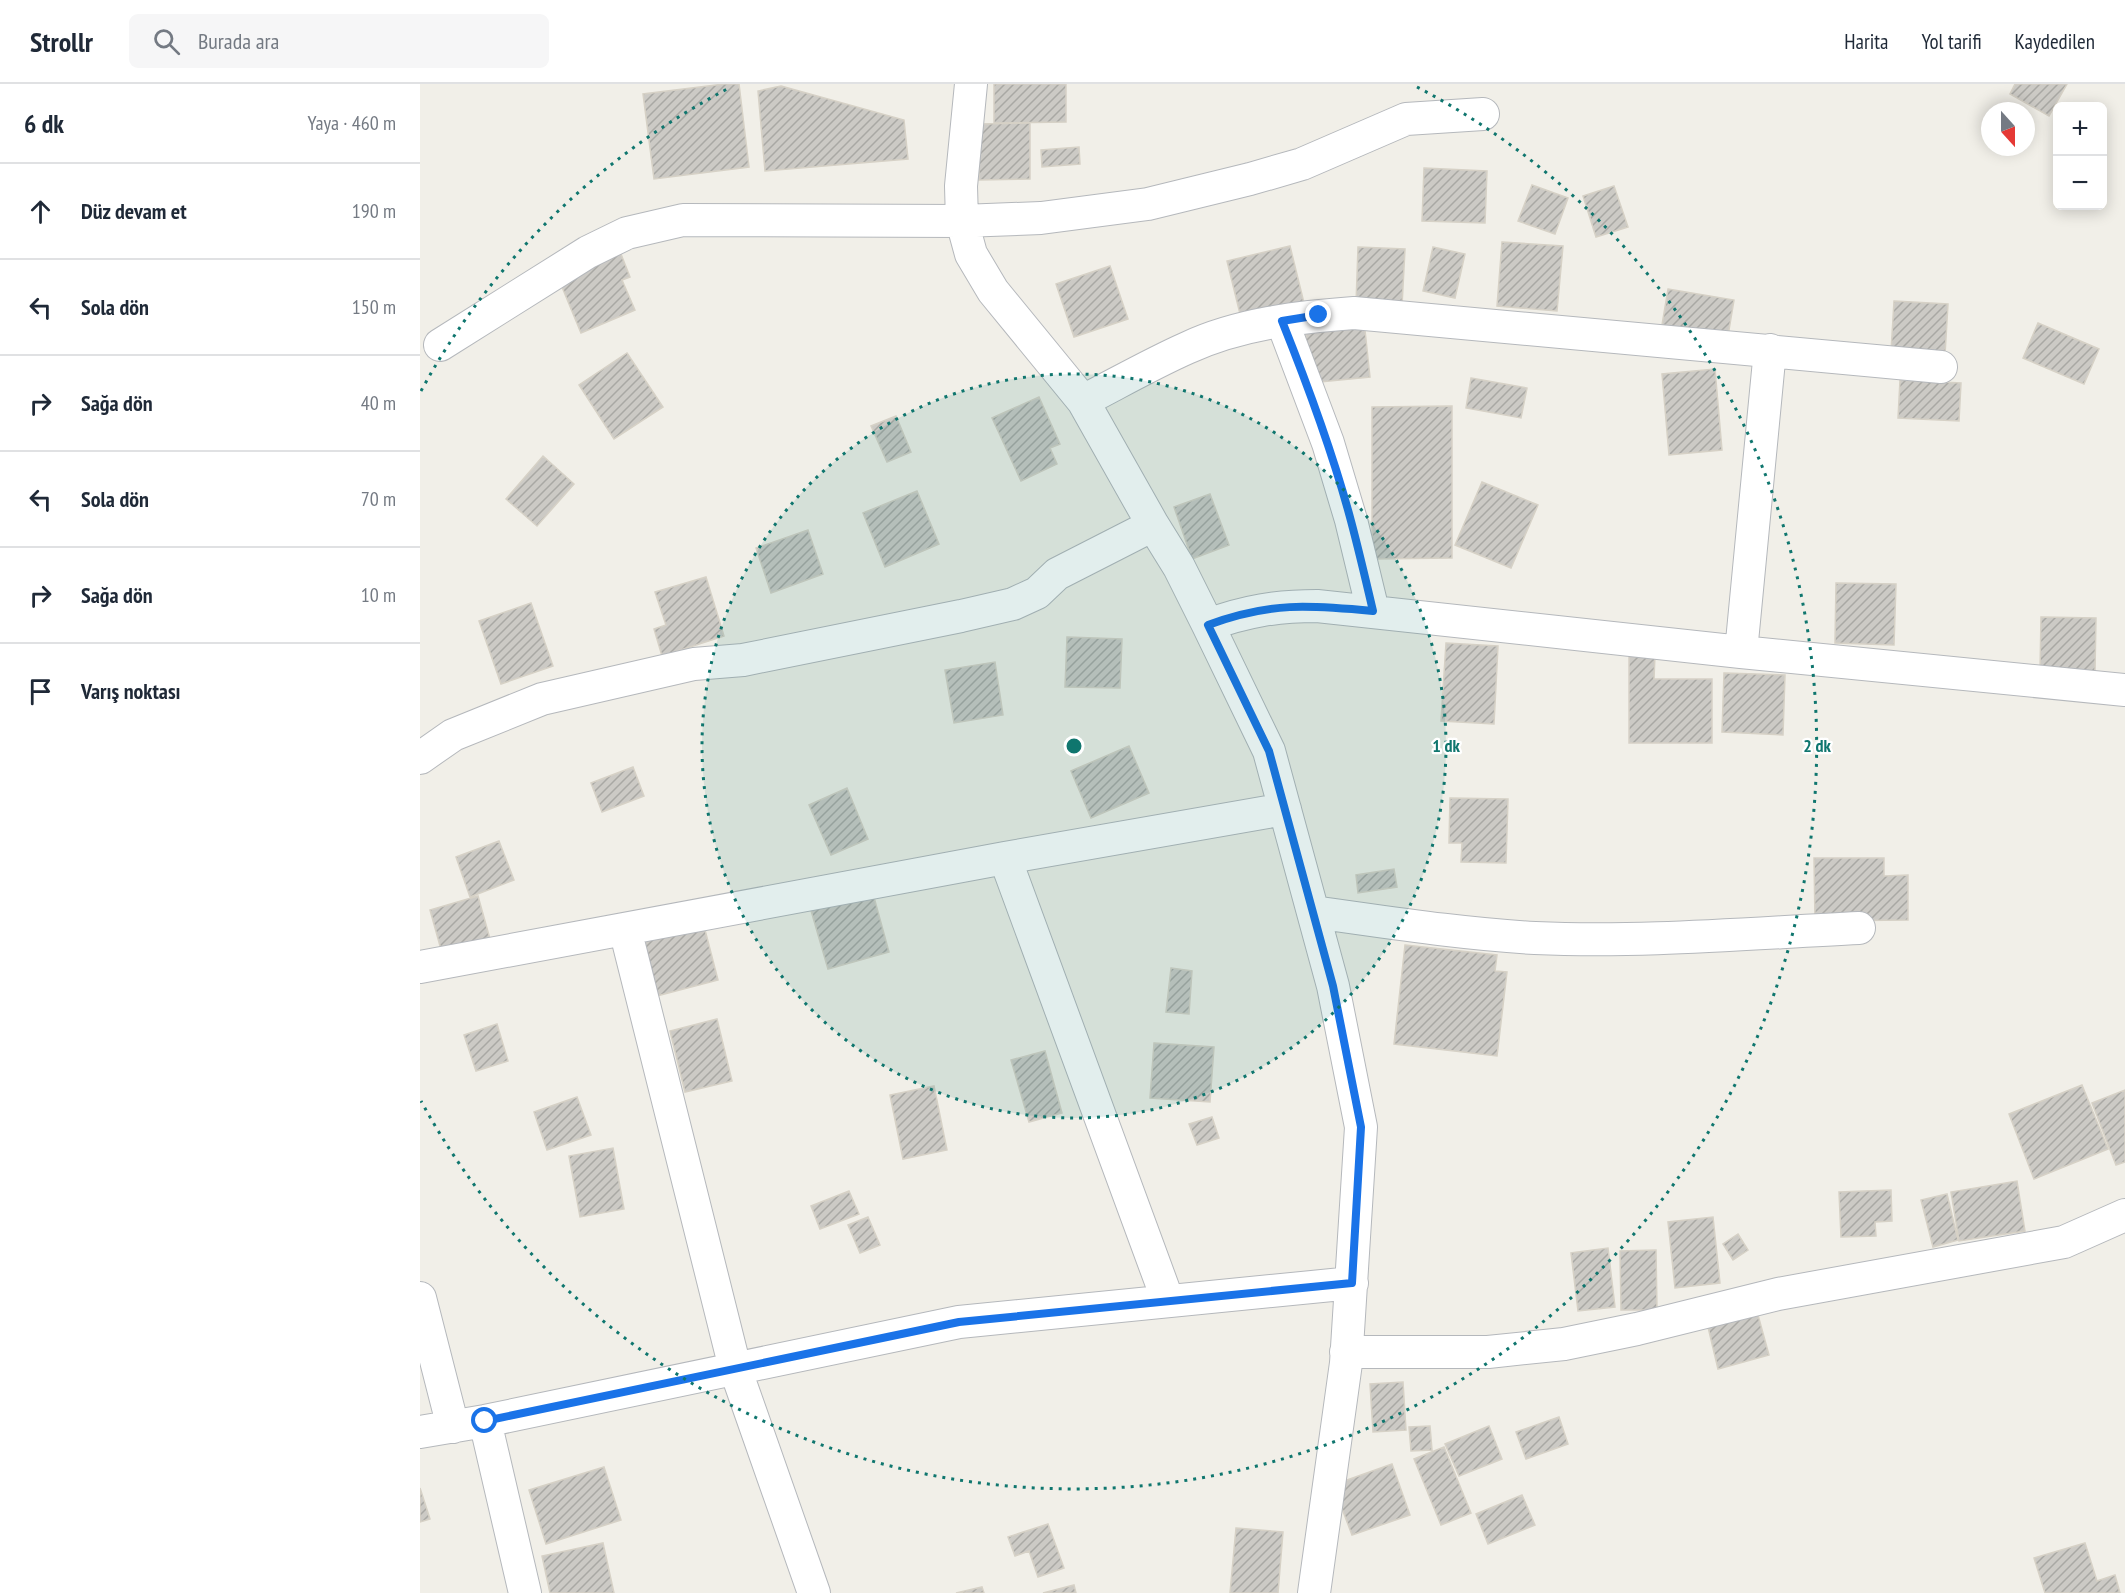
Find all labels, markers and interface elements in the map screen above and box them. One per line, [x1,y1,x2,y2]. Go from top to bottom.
search box [129,14,549,68]
text: Strollr [30,23,93,60]
icon: search [150,25,183,58]
text: Burada ara [198,27,279,55]
text: Harita [1844,28,1888,55]
text: Yol tarifi [1921,28,1982,55]
text: Kaydedilen [2015,28,2095,55]
north arrow [1981,102,2035,156]
map controls [2053,102,2107,210]
button: + [2053,102,2107,156]
text: 6 dk [24,107,64,140]
text: Yaya · 460 m [308,110,396,136]
button: − [2053,156,2107,210]
icon: ahead [24,195,57,228]
text: Düz devam et [81,197,187,225]
text: 190 m [352,198,396,224]
icon: left [24,291,57,324]
text: Sola dön [81,293,149,321]
text: 150 m [352,294,396,320]
route end [1305,301,1331,327]
icon: right [24,387,57,420]
text: Sağa dön [81,389,153,417]
text: 40 m [361,390,396,416]
icon: left [24,483,57,516]
text: Sola dön [81,485,149,513]
text: 70 m [361,486,396,512]
icon: right [24,579,57,612]
text: Sağa dön [81,581,153,609]
text: 10 m [361,582,396,608]
icon: arrive [24,675,57,708]
text: Varış noktası [81,677,181,705]
text: 1 dk [1432,734,1460,757]
text: 2 dk [1803,734,1831,757]
centre of rings [1064,736,1084,756]
route start [471,1407,497,1433]

